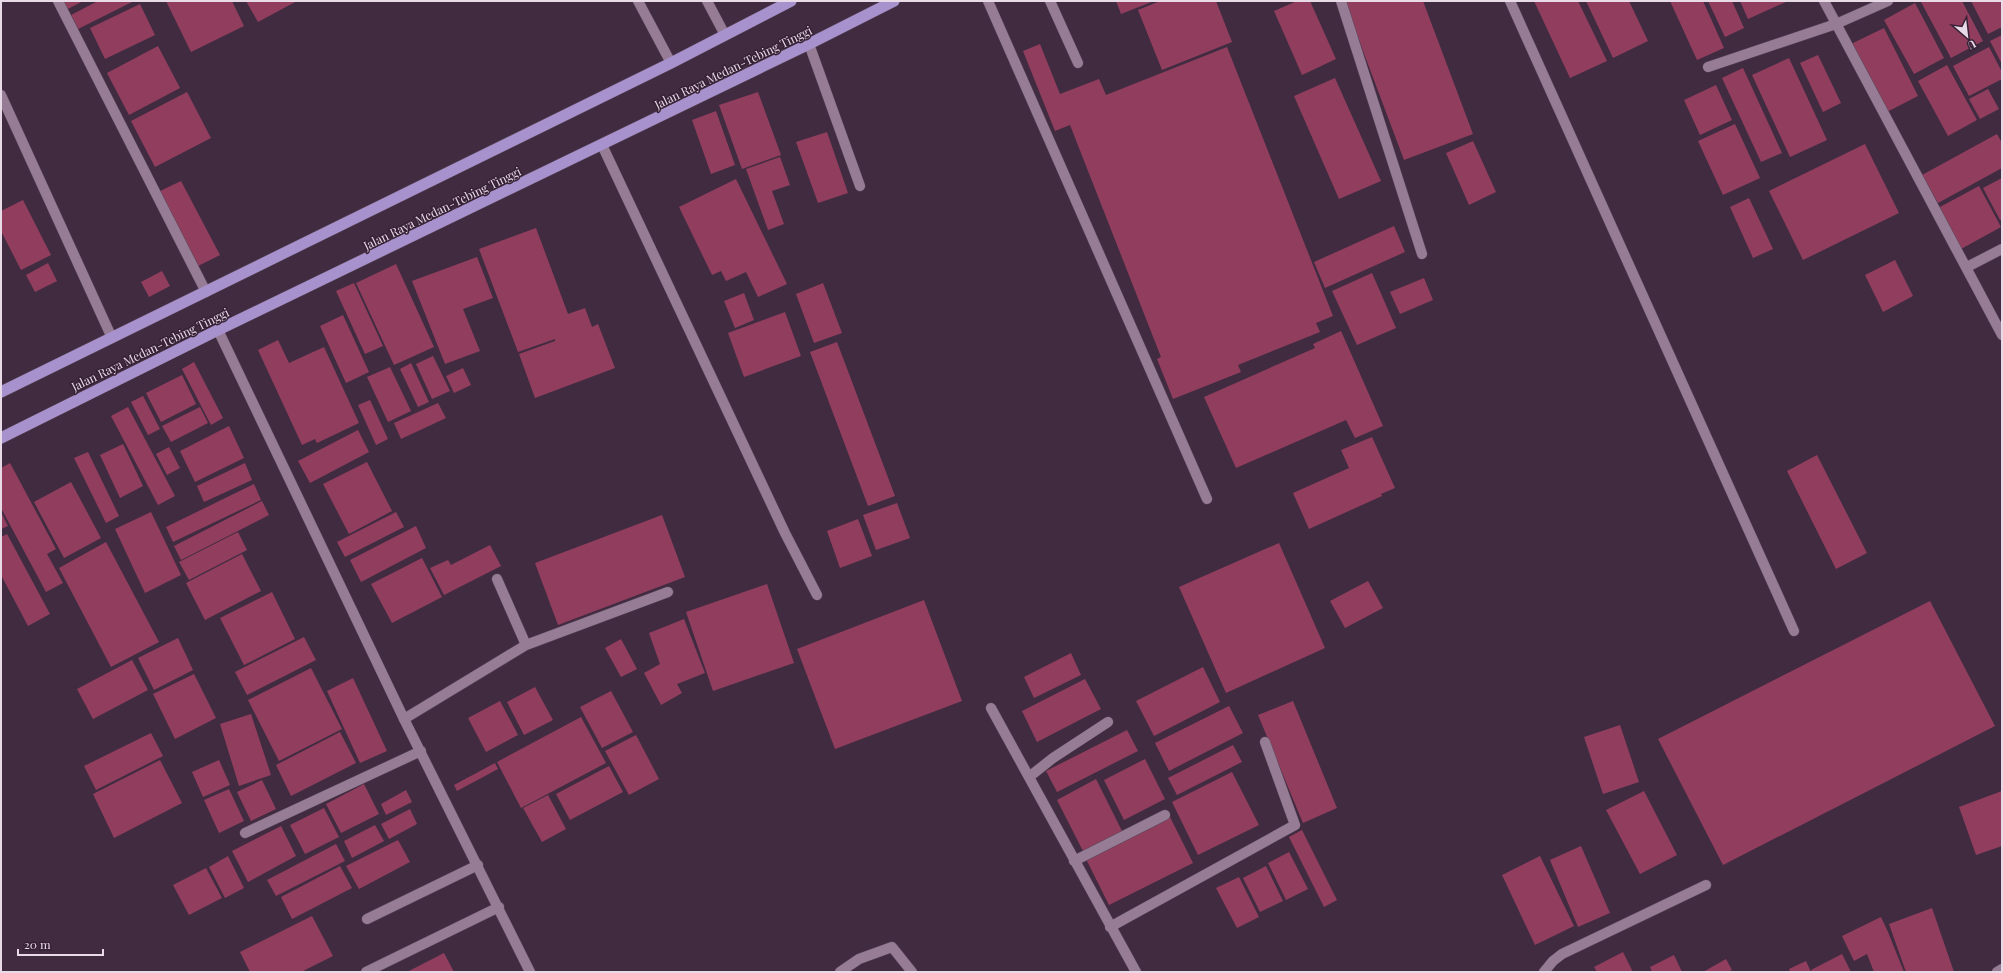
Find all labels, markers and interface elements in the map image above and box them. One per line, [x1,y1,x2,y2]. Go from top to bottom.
north arrow [1947,16,1987,56]
street label: Jalan Raya Medan-Tebing Tinggi [651,22,815,113]
text: U [1965,37,1979,54]
street label: Jalan Raya Medan-Tebing Tinggi [360,163,524,254]
street label: Jalan Raya Medan-Tebing Tinggi [68,304,232,395]
scale bar [18,931,103,957]
text: 20 m [24,936,51,952]

